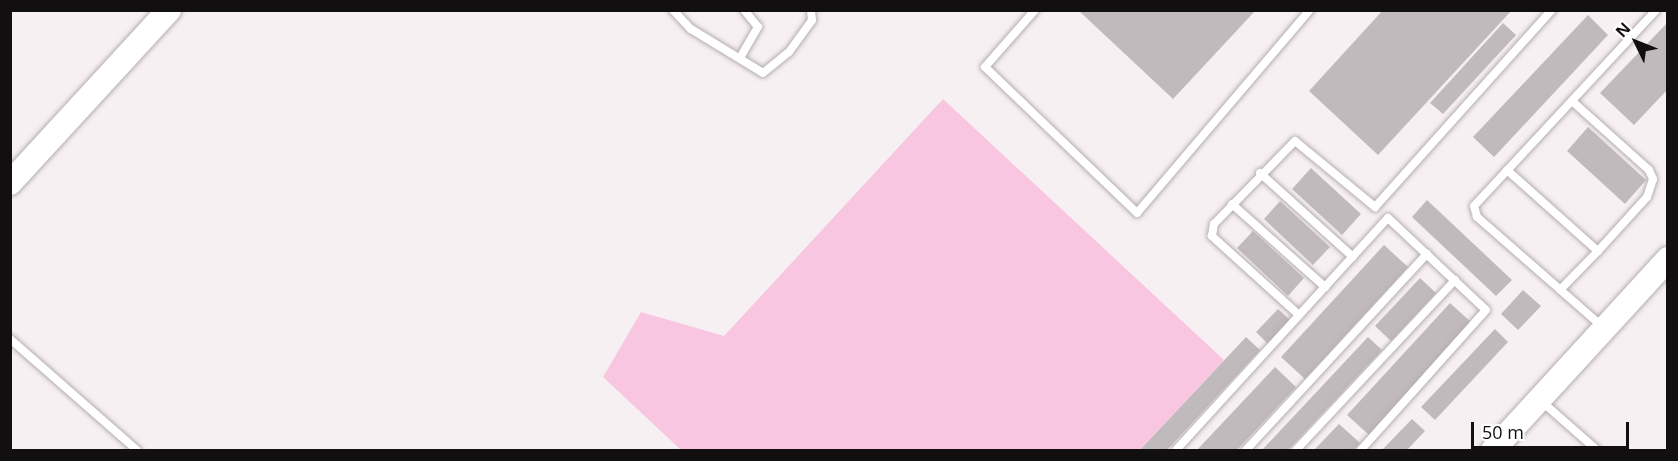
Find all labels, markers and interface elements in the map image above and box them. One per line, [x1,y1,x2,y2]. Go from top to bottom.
north arrow [1606,12,1666,72]
text: N [1610,17,1635,42]
scale bar [1474,410,1632,448]
text: 50 m [1482,420,1524,444]

